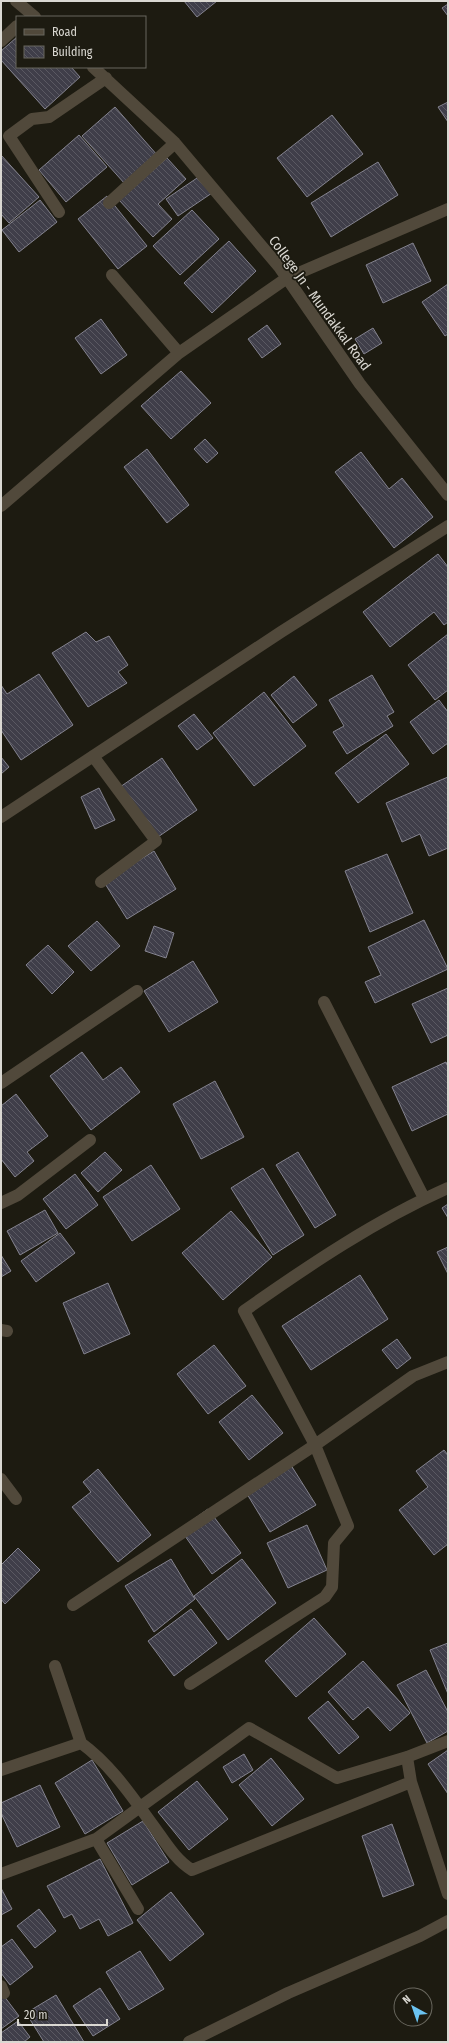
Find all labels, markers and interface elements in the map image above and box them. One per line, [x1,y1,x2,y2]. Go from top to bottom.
legend [16,16,146,68]
text: Road [52,25,77,39]
text: Building [52,45,93,59]
street label: College Jn - Mundakkal Road [265,233,374,374]
north arrow [393,1987,433,2027]
text: N [400,1993,414,2007]
scale bar [18,2001,107,2027]
text: 20 m [24,2008,48,2022]

